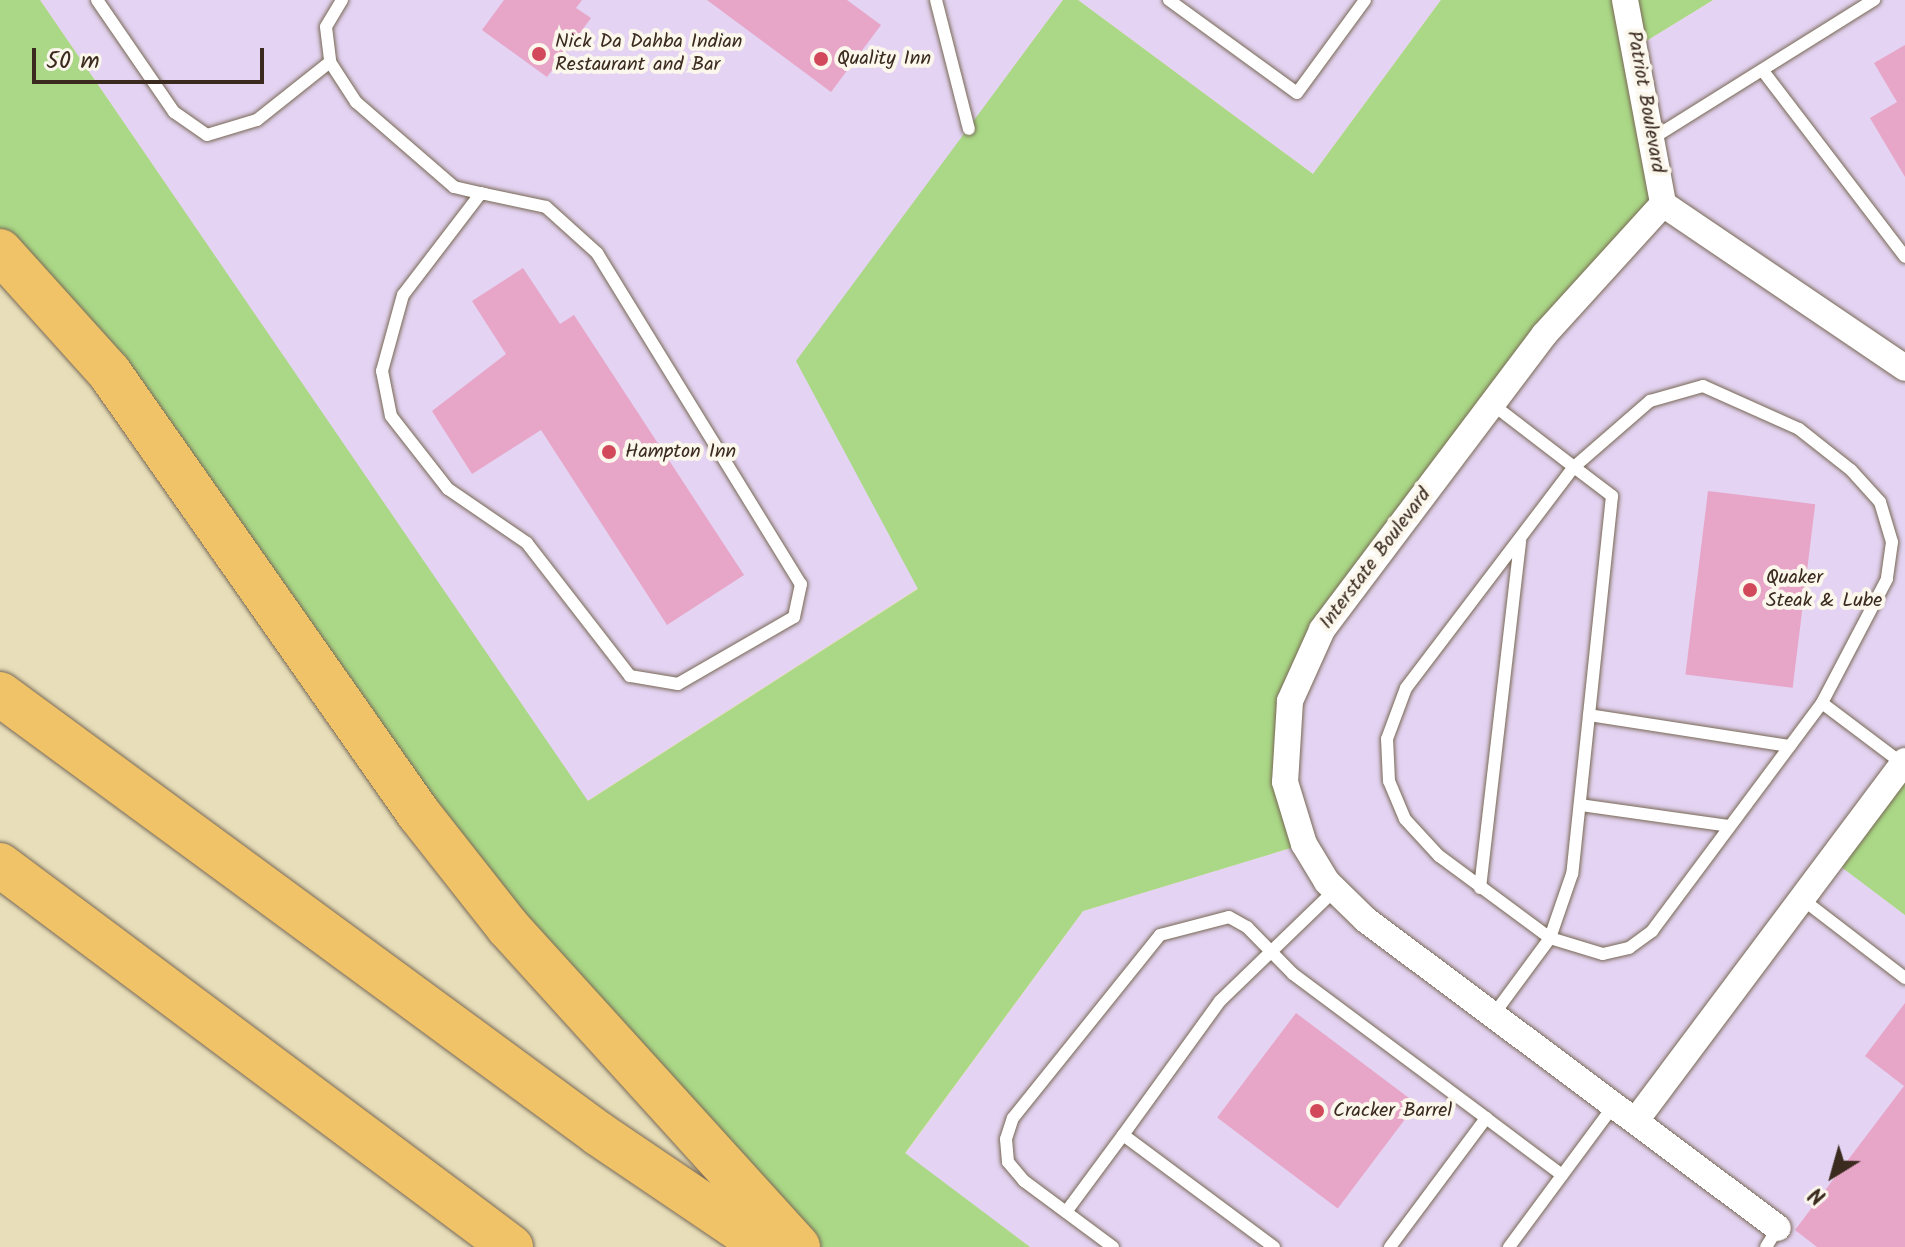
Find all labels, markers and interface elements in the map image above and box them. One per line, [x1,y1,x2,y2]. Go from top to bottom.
street label: Patriot Boulevard [1621,29,1669,175]
place label: Nick Da Dahba Indian Restaurant and Bar [555,30,742,77]
scale bar [36,32,268,82]
text: 50 m [46,42,100,81]
marker: Nick Da Dahba Indian Restaurant and Bar [530,45,548,63]
place label: Quality Inn [837,47,931,71]
marker: Quality Inn [812,50,830,68]
place label: Hampton Inn [625,440,736,464]
marker: Hampton Inn [600,443,618,461]
street label: Interstate Boulevard [1315,484,1437,634]
place label: Quaker Steak & Lube [1766,566,1882,613]
marker: Quaker Steak & Lube [1741,581,1759,599]
place label: Cracker Barrel [1333,1099,1452,1123]
marker: Cracker Barrel [1308,1102,1326,1120]
north arrow [1793,1135,1873,1215]
text: N [1802,1176,1834,1213]

